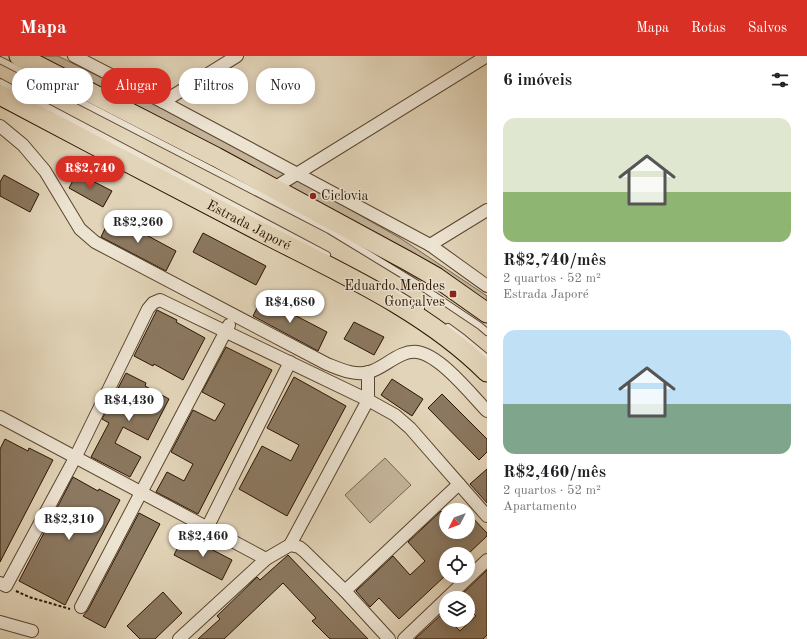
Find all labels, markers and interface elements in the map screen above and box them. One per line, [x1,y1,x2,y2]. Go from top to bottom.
text: Mapa [20,19,67,38]
text: Mapa [636,21,669,35]
text: Rotas [691,21,726,35]
text: Salvos [748,21,787,35]
chip: Comprar [12,68,93,104]
chip: Alugar [101,68,171,104]
chip: Filtros [179,68,248,104]
chip: Novo [256,68,315,104]
icon: filters [769,69,791,91]
text: 6 imóveis [503,72,572,89]
icon: home [611,144,683,216]
pin: R$2,740 [53,156,127,190]
text: R$2,740 [65,162,115,175]
place label: Ciclovia [321,189,369,203]
marker: Ciclovia [308,191,318,201]
street label: Estrada Japoré [204,198,293,253]
pin: R$2,260 [101,210,175,244]
text: R$2,260 [113,216,163,229]
text: R$2,740/mês [503,252,606,269]
text: 2 quartos · 52 m² [503,272,601,285]
place label: Eduardo Mendes Gonçalves [344,279,445,309]
text: Estrada Japoré [503,288,589,301]
marker: Eduardo Mendes Gonçalves [448,289,458,299]
pin: R$4,680 [253,290,327,324]
text: R$4,680 [265,296,315,309]
icon: home [611,356,683,428]
pin: R$4,430 [92,388,166,422]
text: R$4,430 [104,394,154,407]
text: R$2,460/mês [503,464,606,481]
text: 2 quartos · 52 m² [503,484,601,497]
text: Apartamento [503,500,577,513]
north arrow [439,503,475,539]
map controls [439,503,475,627]
pin: R$2,310 [32,507,106,541]
text: R$2,310 [44,513,94,526]
pin: R$2,460 [166,524,240,558]
text: R$2,460 [178,530,228,543]
button: locate [439,547,475,583]
button: layers [439,591,475,627]

